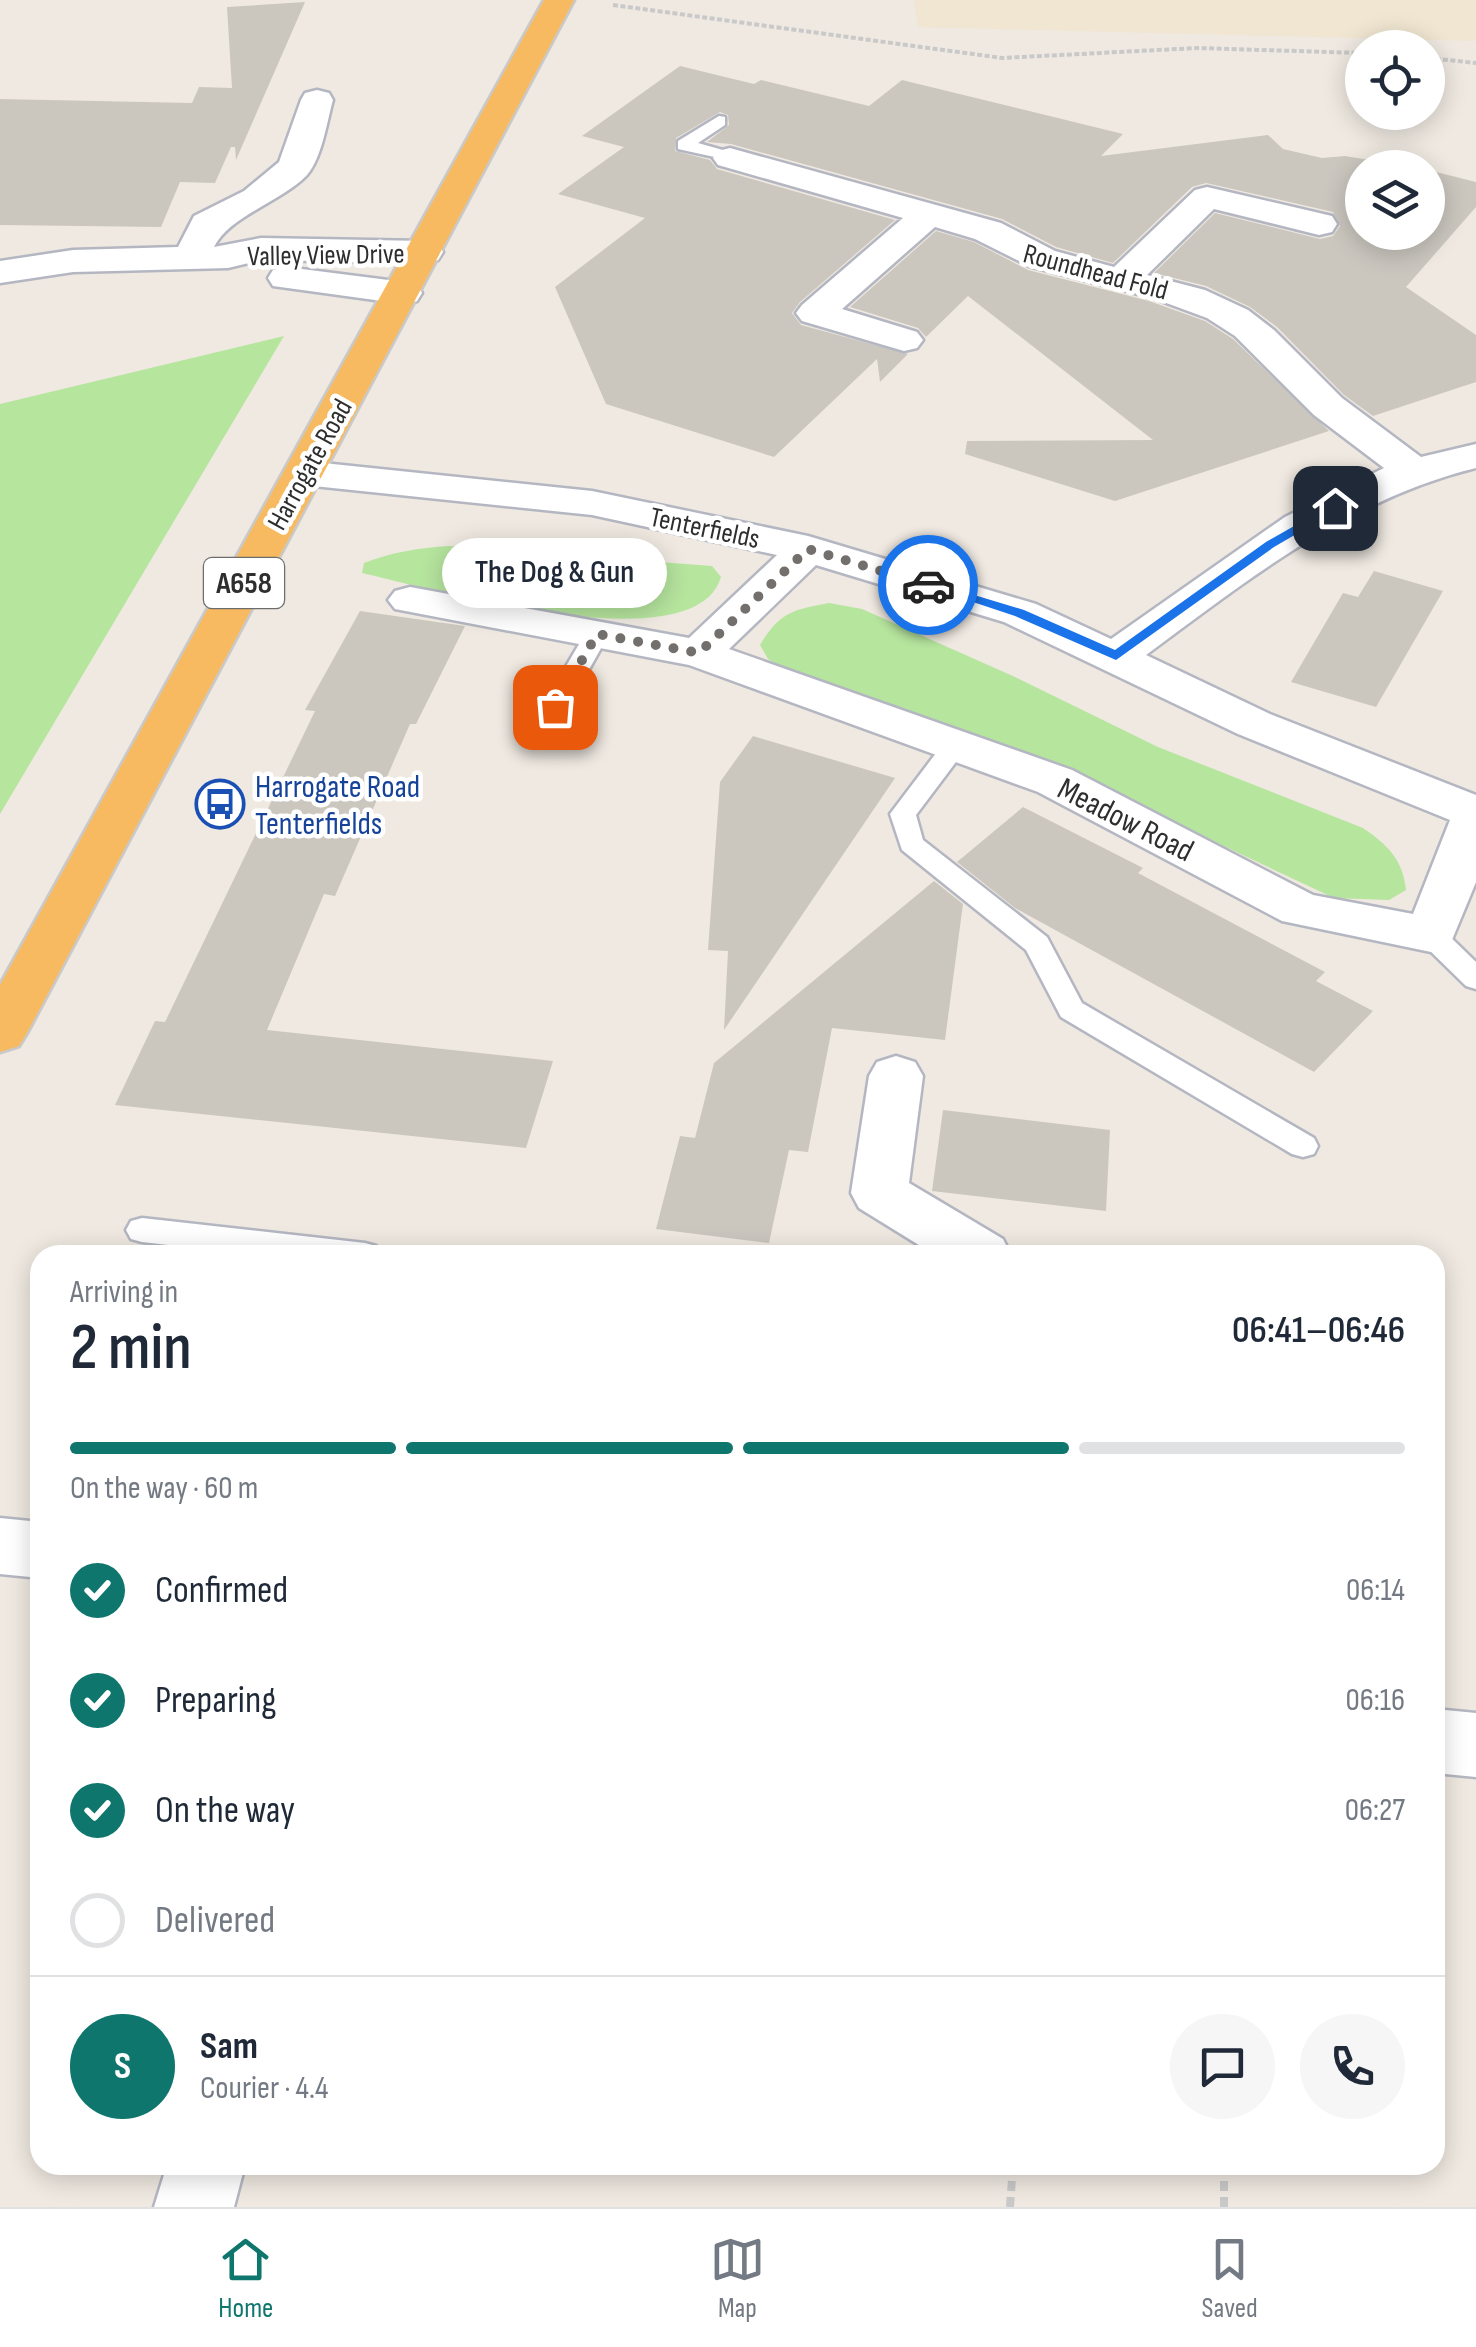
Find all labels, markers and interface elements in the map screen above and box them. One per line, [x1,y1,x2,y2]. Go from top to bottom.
map controls [1345,30,1445,250]
button: locate [1345,30,1445,130]
button: layers [1345,150,1445,250]
street label: Roundhead Fold [1020,237,1172,308]
street label: Valley View Drive [247,238,405,273]
street label: Harrogate Road [261,394,360,536]
pin [1293,466,1378,551]
icon: home [1308,481,1363,536]
street label: Tenterfields [647,501,763,556]
courier [878,535,978,635]
callout: The Dog & Gun [442,537,668,607]
text: The Dog & Gun [475,553,634,592]
road number: A658 [204,558,284,608]
icon: car [901,558,956,613]
pin [513,665,598,750]
icon: bag [528,680,583,735]
place label: Harrogate Road Tenterfields [255,768,420,844]
street label: Meadow Road [1051,770,1200,871]
bus stop icon: Harrogate Road Tenterfields [194,778,246,830]
text: Arriving in [70,1273,178,1312]
text: 06:41–06:46 [1232,1308,1405,1353]
text: 2 min [70,1310,192,1388]
text: On the way · 60 m [70,1469,258,1508]
icon: check [70,1563,125,1618]
text: Confirmed [155,1568,288,1613]
text: 06:14 [1346,1571,1405,1610]
icon: check [70,1673,125,1728]
text: Preparing [155,1678,276,1723]
text: 06:16 [1345,1681,1405,1720]
icon: check [70,1783,125,1838]
text: On the way [155,1788,295,1833]
text: 06:27 [1345,1791,1405,1830]
text: Delivered [155,1898,275,1943]
button: chat [1170,2014,1275,2119]
button: phone [1300,2014,1405,2119]
text: Sam [200,2024,258,2069]
text: S [114,2044,131,2089]
text: Courier · 4.4 [200,2069,328,2108]
tab: Home [218,2232,273,2325]
tab: Map [710,2232,765,2325]
tab: Saved [1202,2232,1258,2325]

